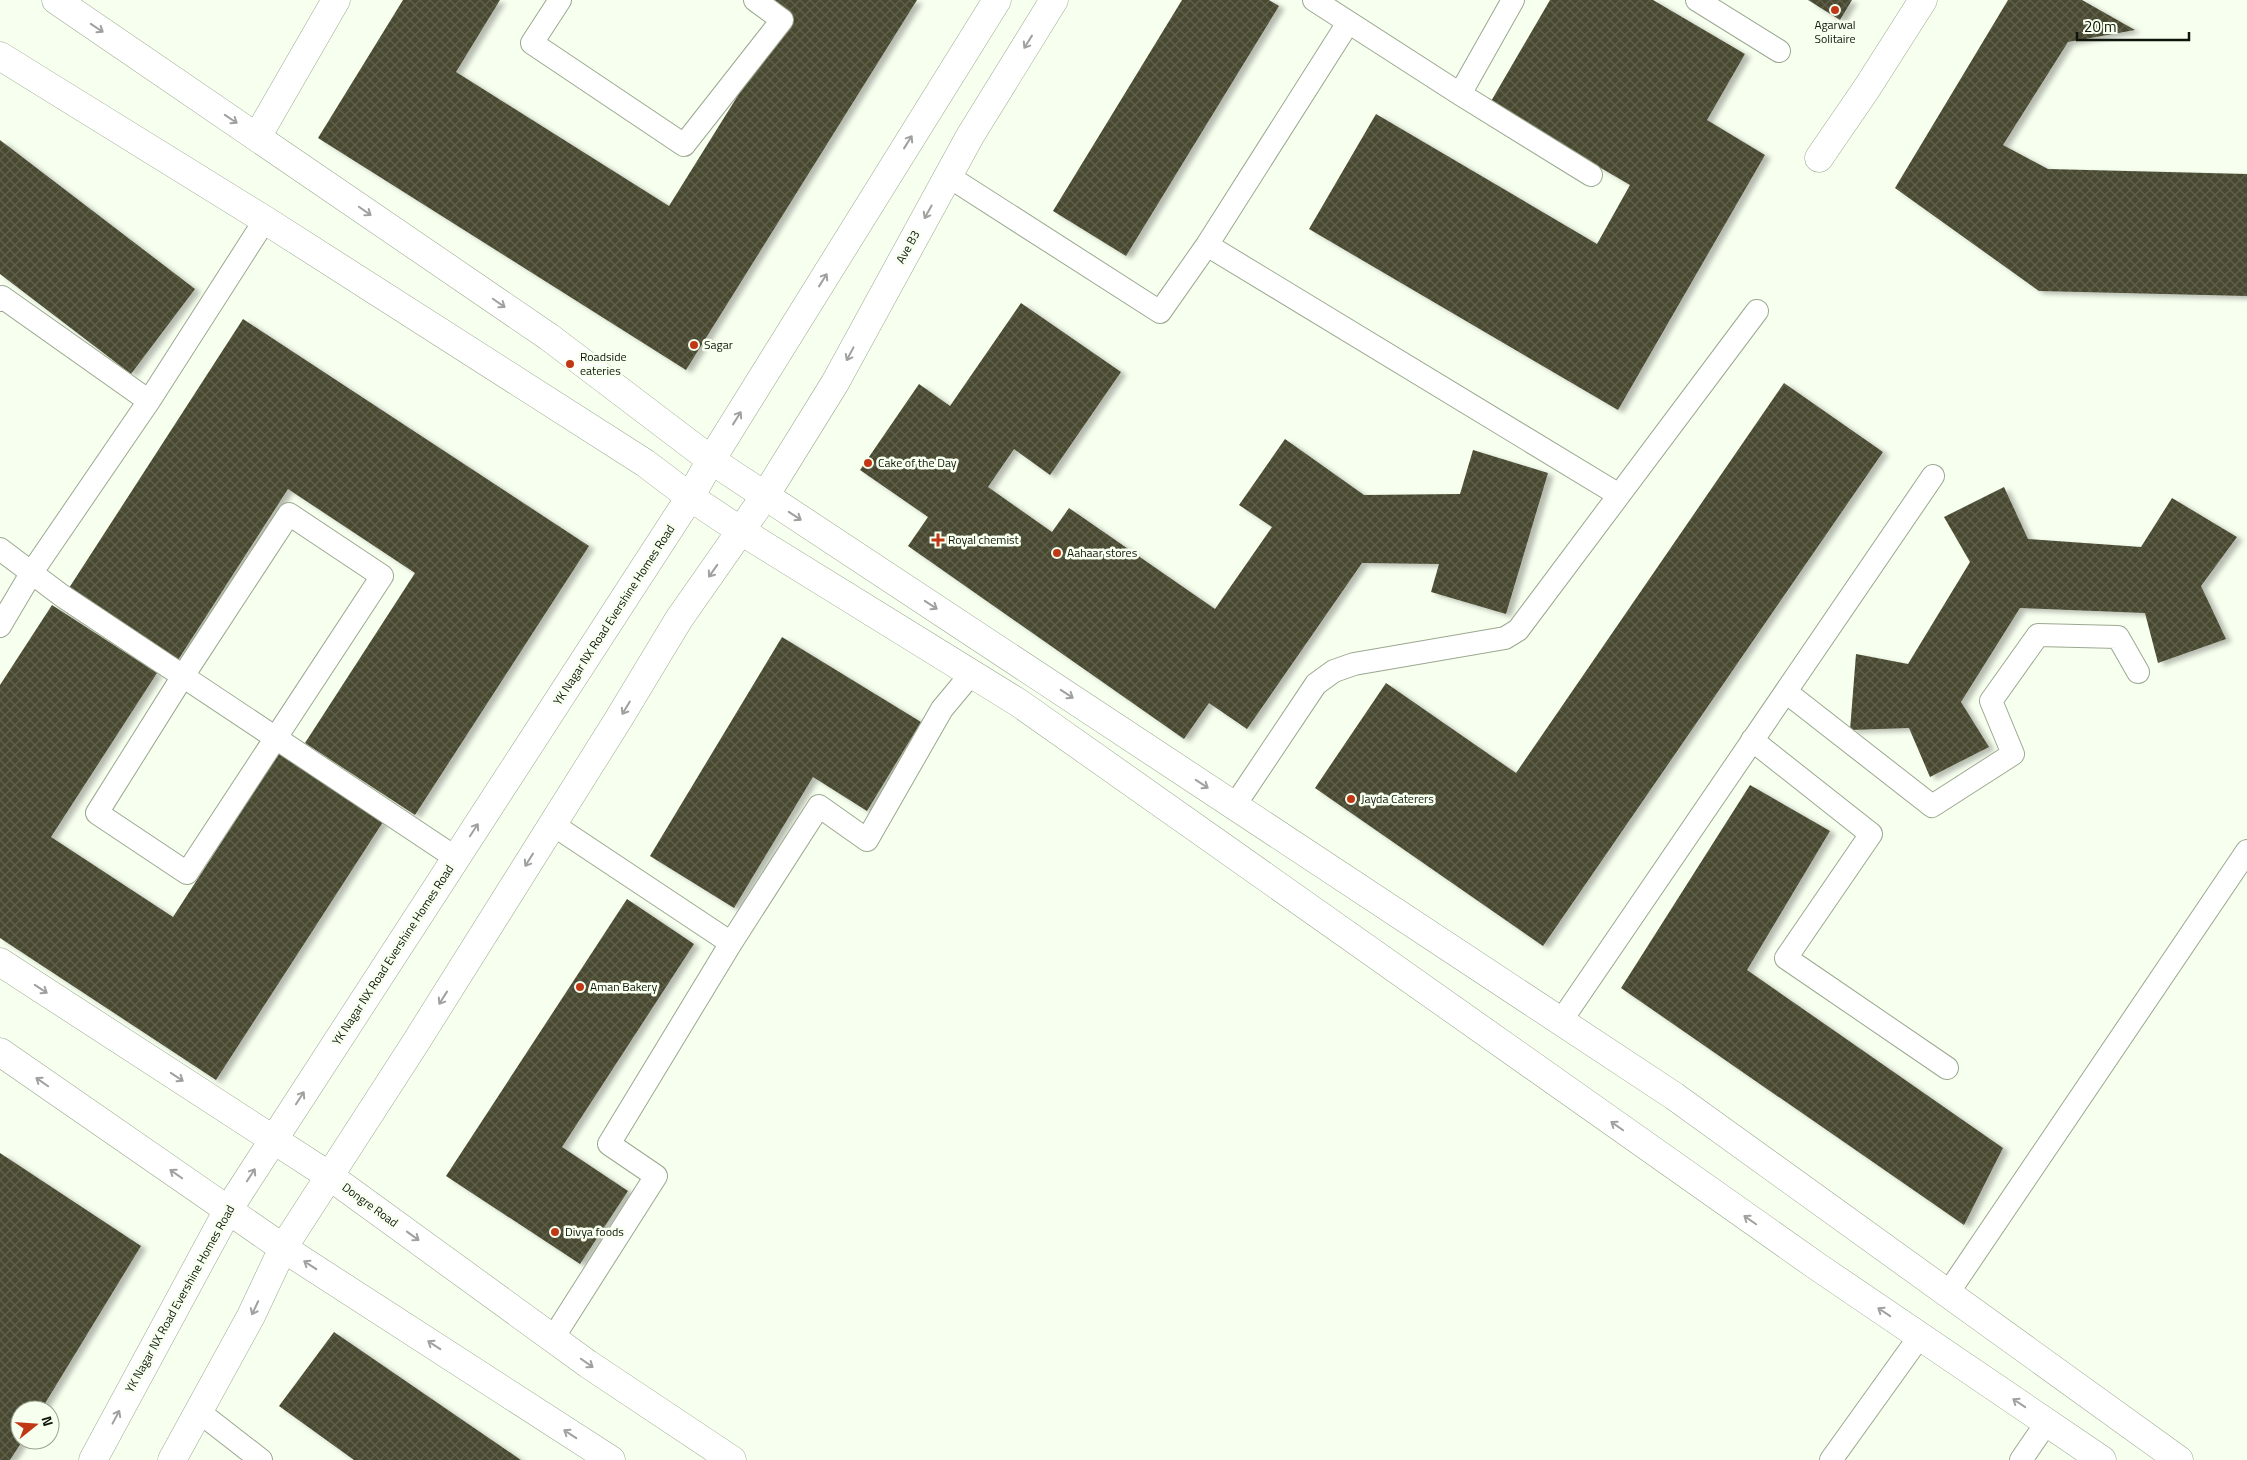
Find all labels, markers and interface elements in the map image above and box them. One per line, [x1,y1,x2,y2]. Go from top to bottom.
marker: Agarwal Solitaire [1829,4,1841,16]
scale bar [2077,10,2190,42]
place label: Agarwal Solitaire [1814,15,1856,48]
text: 20 m [2084,15,2117,38]
one-way arrow [89,23,103,33]
one-way arrow [1023,34,1033,48]
one-way arrow [224,114,238,124]
one-way arrow [904,136,914,150]
one-way arrow [923,204,933,219]
one-way arrow [358,206,372,216]
street label: Ave B3 [891,227,924,267]
one-way arrow [818,274,828,288]
one-way arrow [492,298,506,308]
place label: Sagar [704,335,733,354]
marker: Sagar [688,339,700,351]
place label: Roadside eateries [580,347,627,380]
one-way arrow [845,347,855,362]
marker: Roadside eateries [564,358,576,370]
one-way arrow [732,412,742,426]
place label: Cake of the Day [878,453,957,472]
marker: Cake of the Day [862,457,874,469]
one-way arrow [788,511,802,521]
street label: YK Nagar NX Road Evershine Homes Road [548,521,679,709]
place label: Royal chemist [948,530,1020,549]
marker: Royal chemist [932,534,944,546]
place label: Aahaar stores [1067,543,1138,562]
marker: Aahaar stores [1051,547,1063,559]
one-way arrow [708,564,718,578]
one-way arrow [924,600,938,610]
one-way arrow [1059,690,1073,700]
one-way arrow [620,700,630,714]
one-way arrow [1195,779,1209,789]
place label: Jayda Caterers [1361,789,1434,808]
marker: Jayda Caterers [1345,793,1357,805]
one-way arrow [469,823,479,837]
one-way arrow [524,852,534,866]
street label: YK Nagar NX Road Evershine Homes Road [327,861,458,1049]
place label: Aman Bakery [590,977,657,996]
marker: Aman Bakery [574,981,586,993]
one-way arrow [34,983,48,994]
one-way arrow [438,990,448,1004]
one-way arrow [170,1072,184,1082]
one-way arrow [35,1077,49,1087]
one-way arrow [295,1092,305,1106]
one-way arrow [1611,1121,1625,1131]
one-way arrow [246,1168,256,1182]
one-way arrow [169,1169,183,1179]
street label: Dongre Road [338,1178,402,1232]
street label: YK Nagar NX Road Evershine Homes Road [120,1201,239,1396]
one-way arrow [1743,1215,1757,1225]
place label: Divya foods [565,1222,624,1241]
marker: Divya foods [549,1226,561,1238]
one-way arrow [406,1231,420,1242]
one-way arrow [304,1260,318,1270]
one-way arrow [249,1300,259,1315]
one-way arrow [1877,1307,1891,1317]
one-way arrow [427,1340,441,1350]
one-way arrow [580,1358,594,1368]
one-way arrow [2012,1398,2026,1408]
north arrow [10,1400,60,1450]
one-way arrow [112,1410,121,1425]
text: N [36,1413,59,1429]
one-way arrow [564,1428,578,1438]

